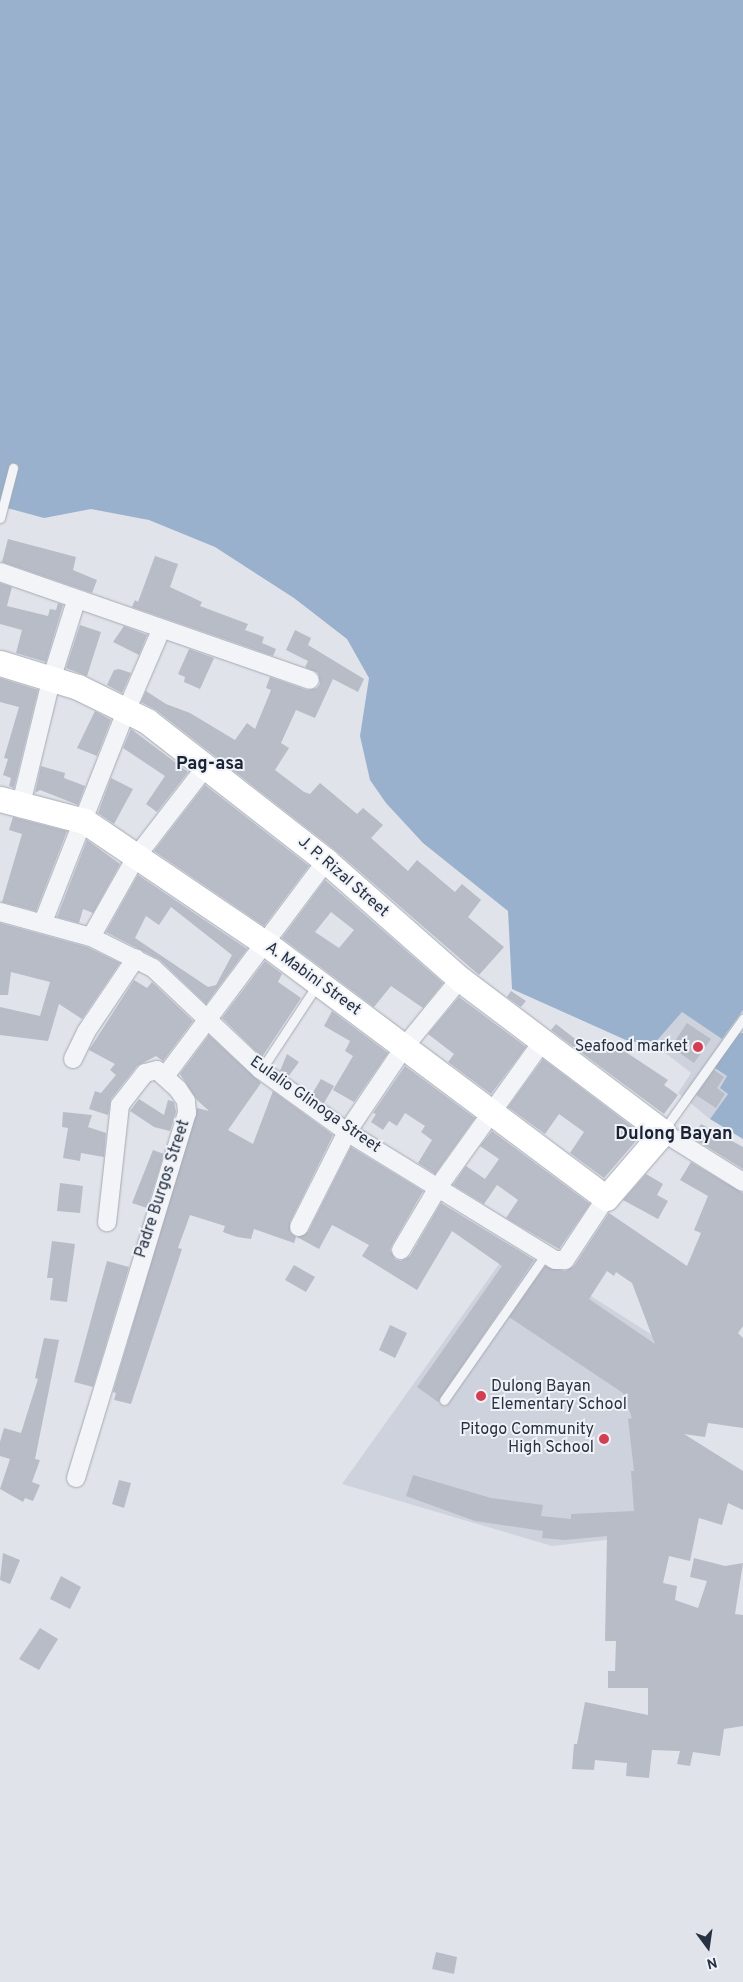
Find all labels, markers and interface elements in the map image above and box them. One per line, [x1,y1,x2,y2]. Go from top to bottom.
district label: Pag-asa [176,754,244,776]
street label: J. P. Rizal Street [294,832,392,922]
street label: A. Mabini Street [262,938,364,1020]
place label: Seafood market [575,1037,688,1057]
marker: Seafood market [692,1041,704,1053]
street label: Eulalio Glinoga Street [246,1053,384,1157]
street label: Padre Burgos Street [132,1118,194,1260]
district label: Dulong Bayan [615,1124,733,1146]
place label: Dulong Bayan Elementary School [491,1377,627,1415]
marker: Dulong Bayan Elementary School [475,1390,487,1402]
place label: Pitogo Community High School [460,1420,594,1458]
marker: Pitogo Community High School [598,1433,610,1445]
north arrow [683,1922,733,1972]
text: N [705,1953,719,1972]

